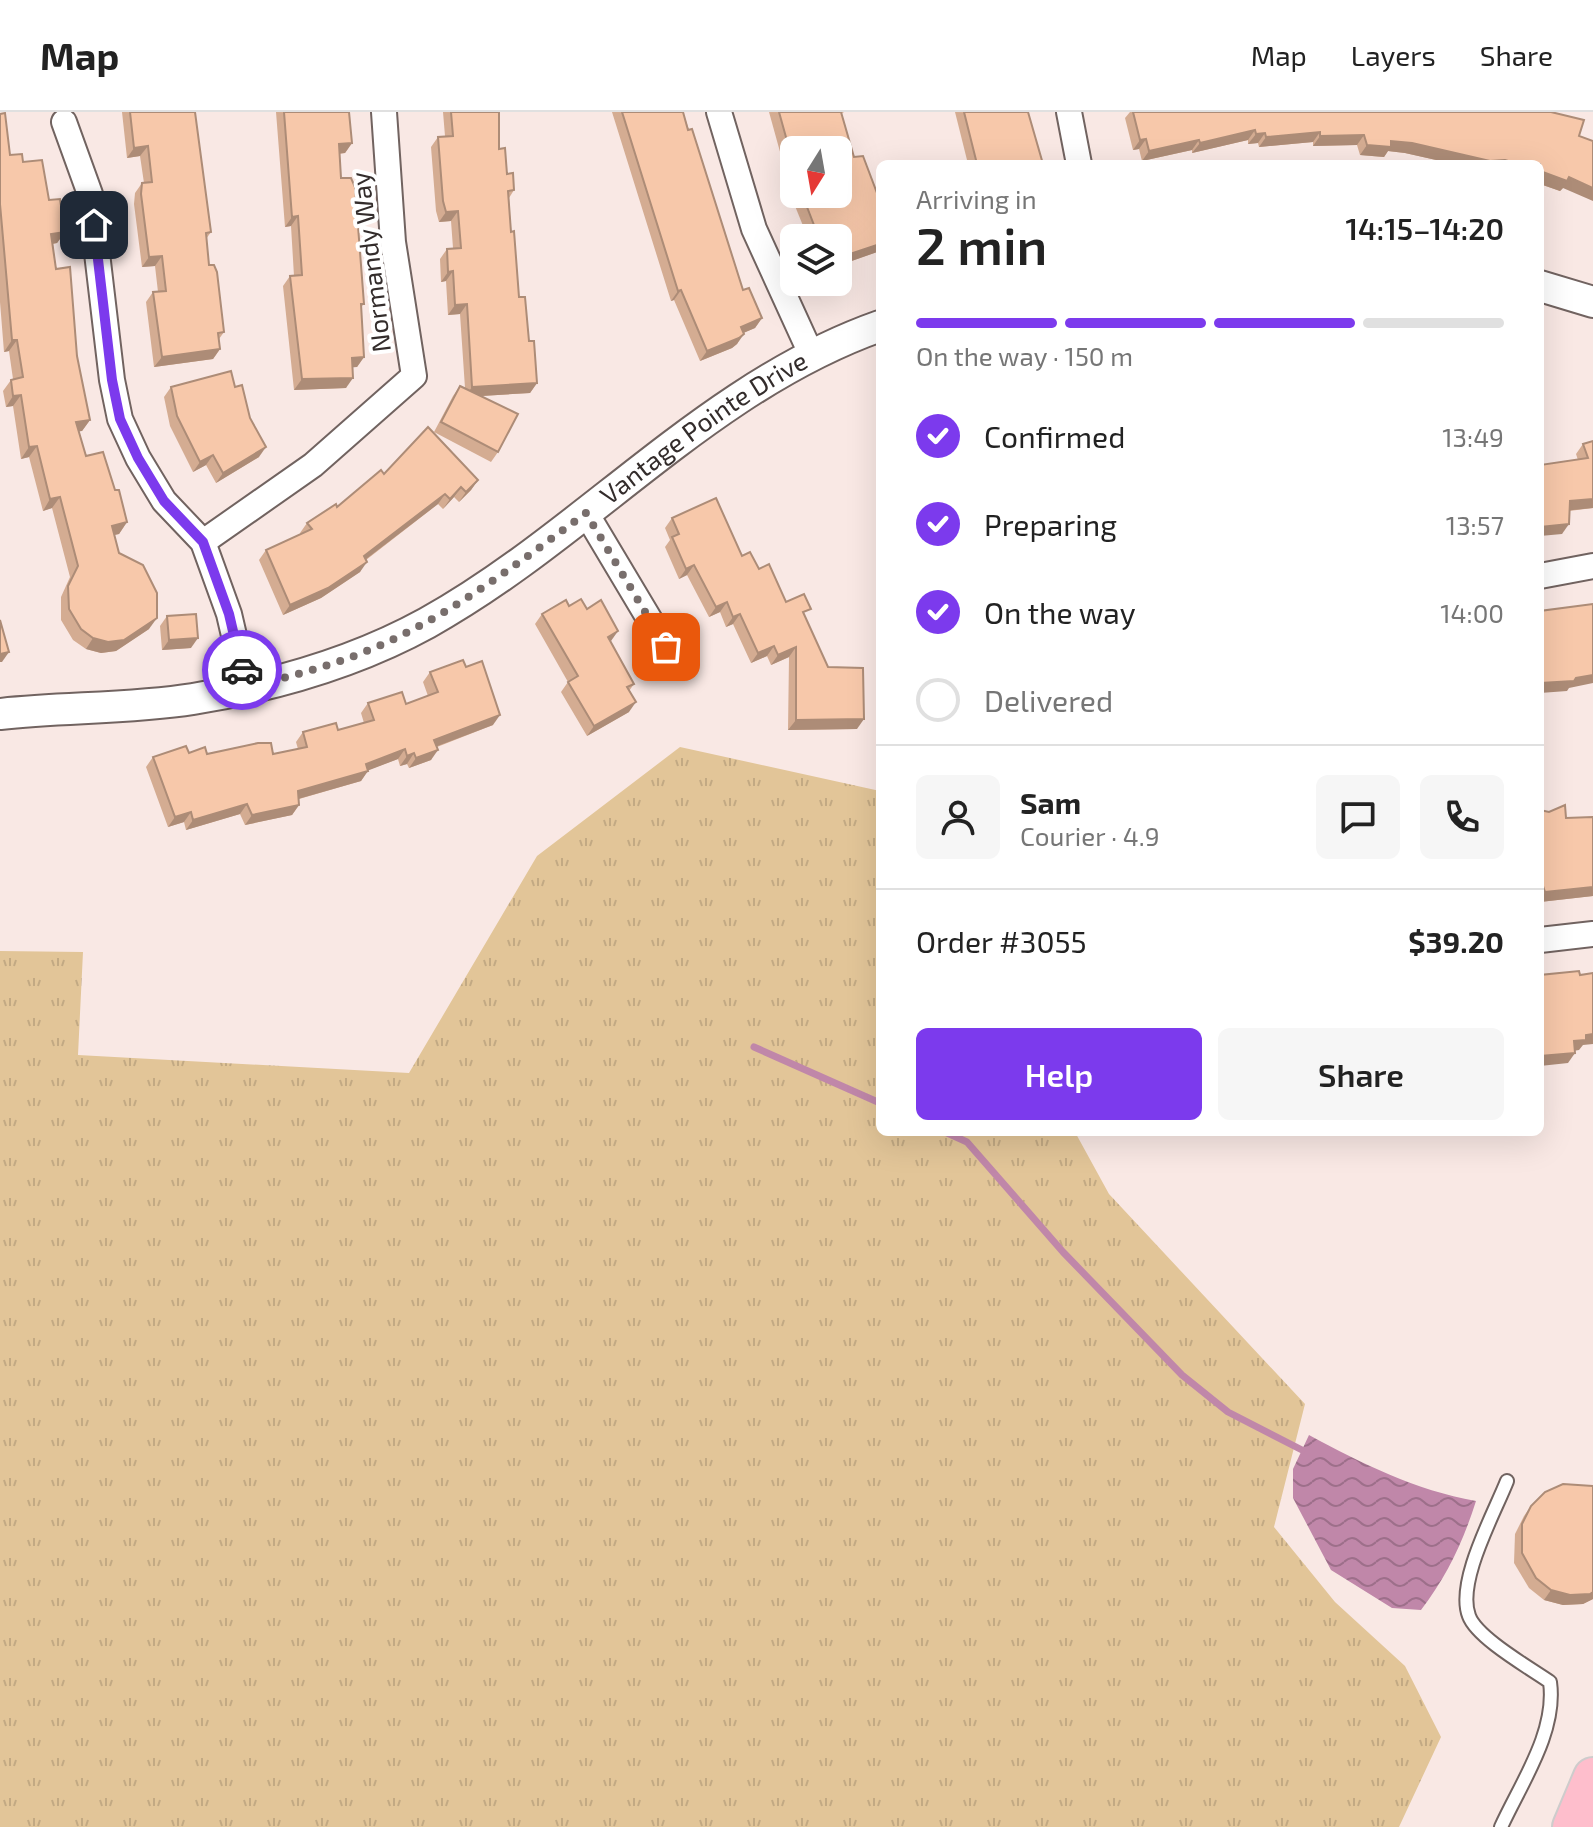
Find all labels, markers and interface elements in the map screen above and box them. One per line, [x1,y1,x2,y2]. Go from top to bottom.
text: Map [40,32,119,78]
text: Map [1251,38,1307,72]
text: Layers [1351,38,1436,72]
text: Share [1480,38,1553,72]
north arrow [780,136,852,208]
map controls [780,136,852,296]
street label: Normandy Way [343,170,396,354]
text: Arriving in [916,183,1037,214]
pin [60,191,128,259]
icon: home [72,203,116,247]
text: 14:15–14:20 [1345,210,1504,246]
text: 2 min [916,213,1047,275]
button: layers [780,224,852,296]
text: On the way · 150 m [916,340,1133,371]
street label: Vantage Pointe Drive [593,344,812,510]
icon: check [916,414,960,458]
text: Confirmed [984,418,1125,454]
text: 13:49 [1442,421,1504,452]
icon: check [916,502,960,546]
text: Preparing [984,506,1117,542]
text: 13:57 [1446,509,1504,540]
icon: check [916,590,960,634]
text: On the way [984,594,1136,630]
text: 14:00 [1440,597,1504,628]
pin [632,613,700,681]
icon: bag [644,625,688,669]
courier [202,630,282,710]
icon: car [220,648,264,692]
text: Delivered [984,682,1113,718]
button: person [916,775,1000,859]
button: chat [1316,775,1400,859]
button: phone [1420,775,1504,859]
text: Sam [1020,784,1081,820]
text: Courier · 4.9 [1020,820,1160,851]
text: Order #3055 [916,923,1087,959]
text: $39.20 [1408,923,1504,959]
button: Help [916,1028,1202,1120]
button: Share [1218,1028,1504,1120]

